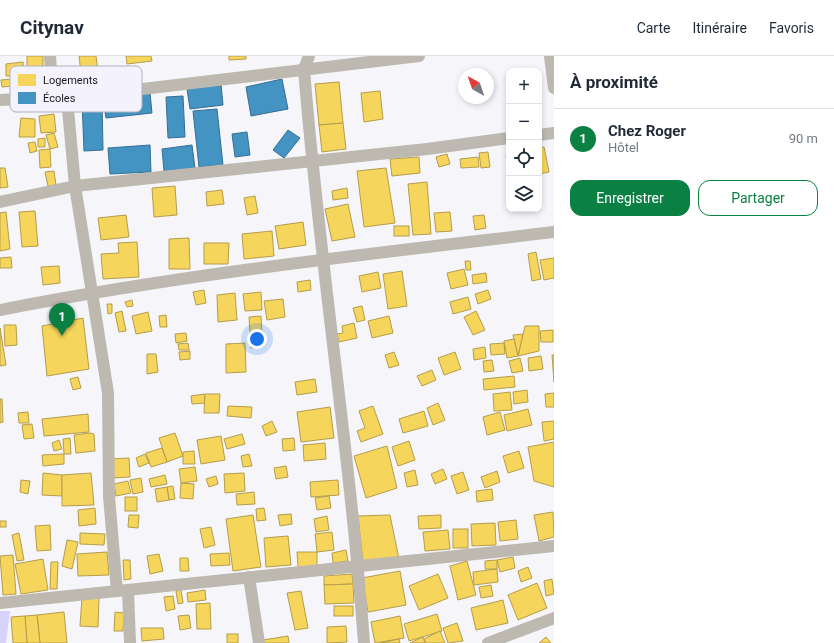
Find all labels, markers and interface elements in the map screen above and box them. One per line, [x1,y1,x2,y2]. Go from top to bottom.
text: Citynav [20,16,84,39]
text: Carte [637,20,670,36]
text: Itinéraire [692,20,747,36]
text: Favoris [769,20,814,36]
legend [10,66,142,112]
north arrow [458,68,494,104]
map controls [506,68,542,212]
button: + [506,68,542,104]
text: À proximité [570,72,658,92]
text: Logements [43,74,98,87]
text: Écoles [43,92,76,105]
button: − [506,104,542,140]
text: Chez Roger [608,122,686,140]
text: 1 [579,131,587,146]
text: 90 m [789,131,818,146]
button: locate [506,140,542,176]
text: Hôtel [608,140,639,155]
button: layers [506,176,542,212]
button: Enregistrer [570,180,690,216]
button: Partager [698,180,818,216]
pin: 1 [49,303,75,336]
your location [247,329,267,349]

